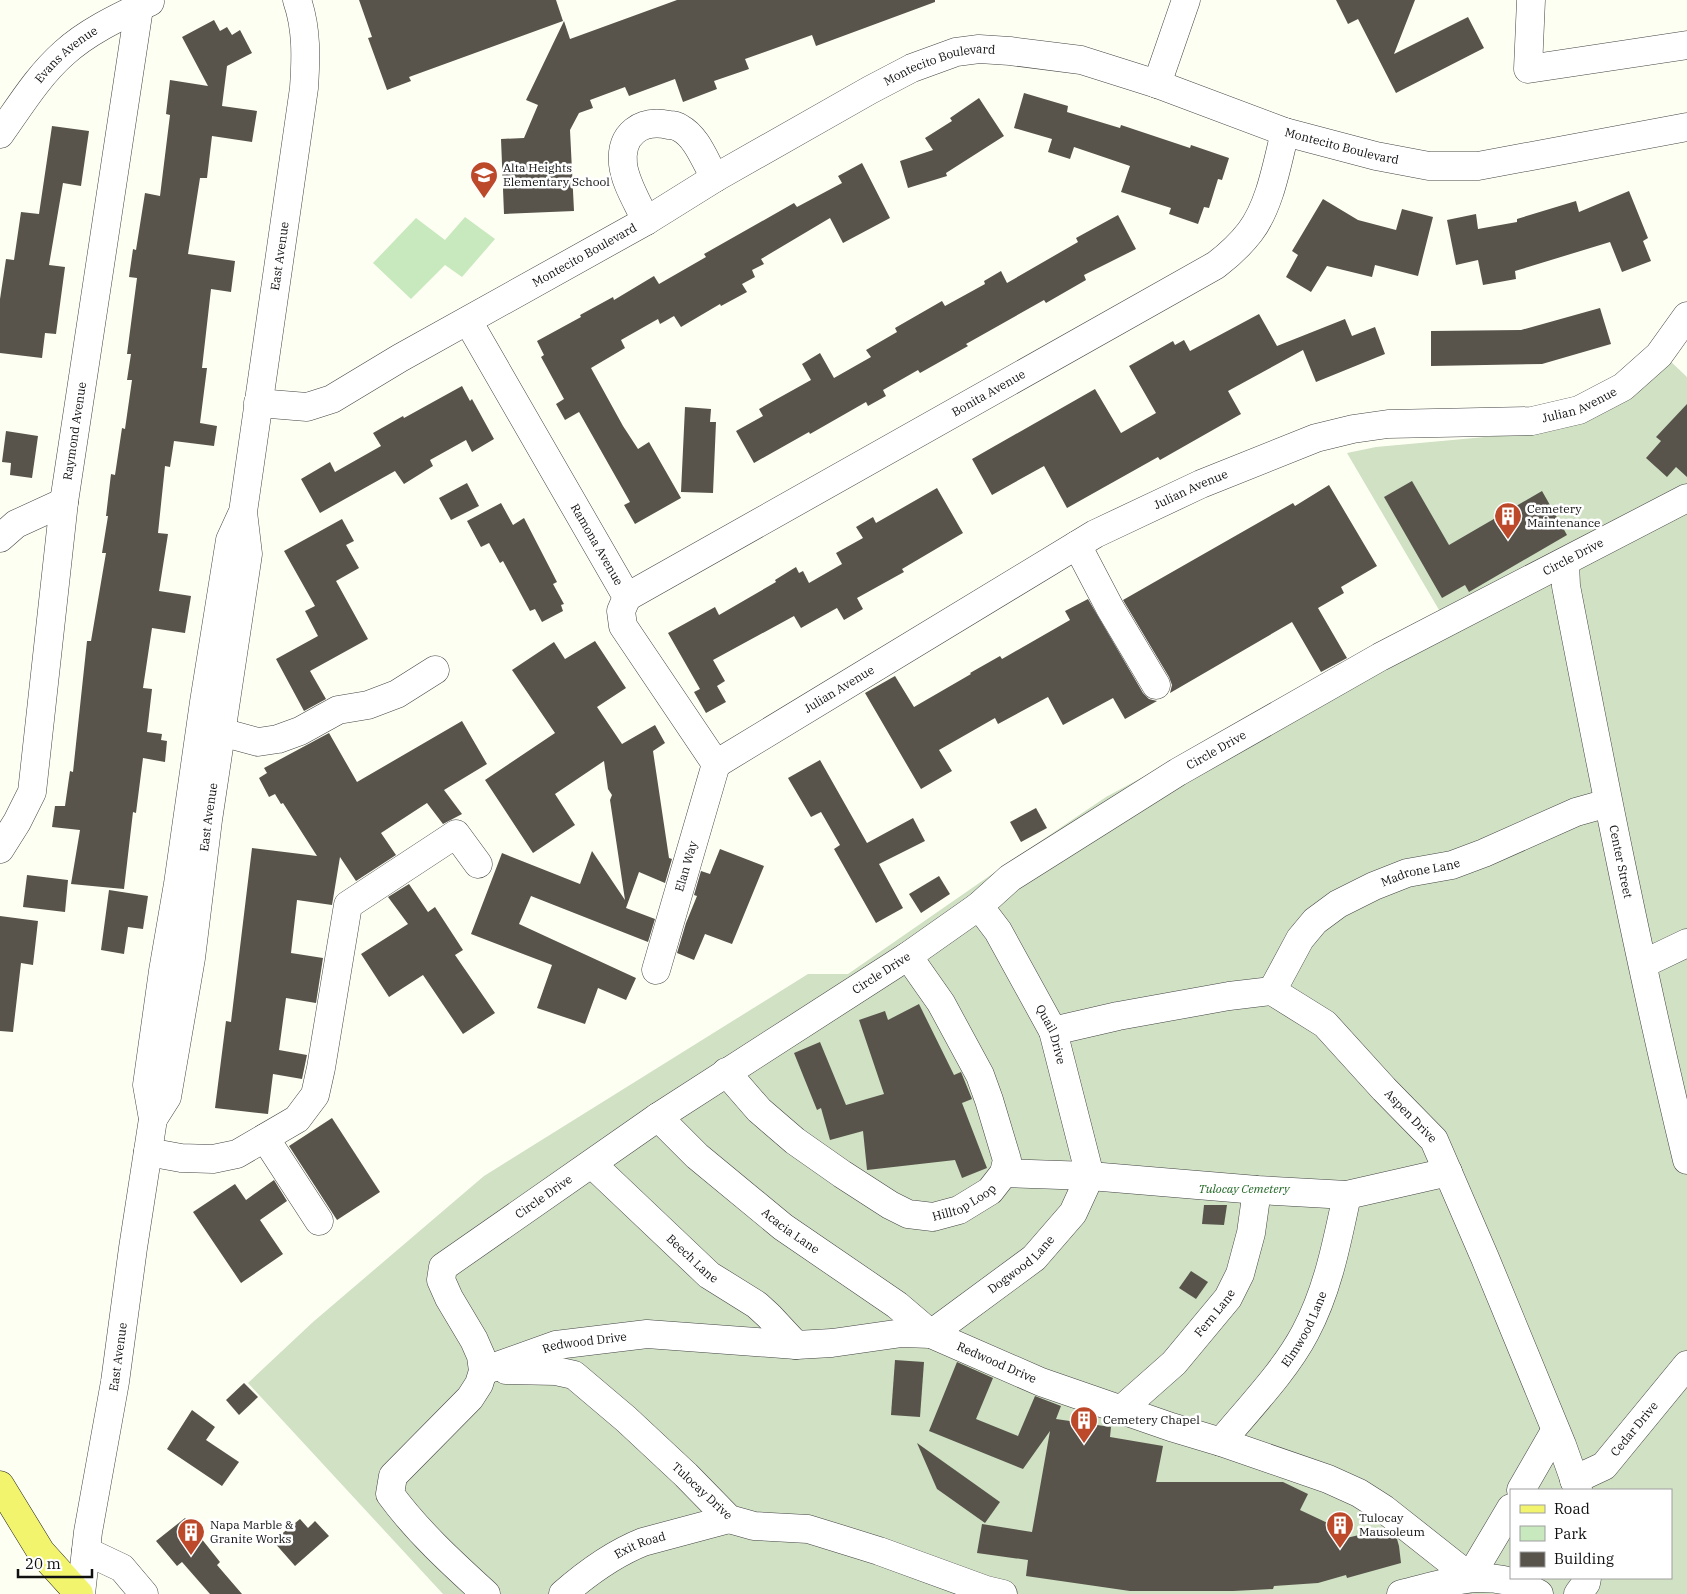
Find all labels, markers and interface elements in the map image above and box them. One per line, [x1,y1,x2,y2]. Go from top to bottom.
street label: Evans Avenue [31,23,100,86]
street label: Montecito Boulevard [881,41,996,89]
street label: Montecito Boulevard [1283,124,1400,167]
school or university icon: Alta Heights Elementary School [469,160,499,199]
place label: Alta Heights Elementary School [503,160,610,189]
street label: Montecito Boulevard [529,220,639,290]
street label: East Avenue [267,221,292,291]
street label: Bonita Avenue [949,366,1028,419]
street label: Raymond Avenue [59,381,89,481]
street label: Julian Avenue [1540,384,1619,425]
street label: Julian Avenue [1151,466,1230,512]
street label: Ramona Avenue [568,501,627,588]
building icon: Cemetery Maintenance [1493,501,1523,540]
place label: Cemetery Maintenance [1527,501,1601,530]
street label: Circle Drive [1540,535,1606,578]
street label: Julian Avenue [801,662,877,716]
street label: Circle Drive [1183,727,1248,773]
street label: East Avenue [196,782,220,852]
street label: Center Street [1606,824,1636,899]
street label: Elan Way [671,839,700,893]
street label: Madrone Lane [1379,855,1462,890]
street label: Circle Drive [849,949,913,997]
street label: Quail Drive [1033,1002,1069,1066]
street label: Aspen Drive [1382,1086,1440,1146]
street label: Circle Drive [512,1171,575,1221]
street label: Hilltop Loop [930,1181,999,1224]
park label: Tulocay Cemetery [1199,1181,1291,1196]
street label: Acacia Lane [759,1204,822,1257]
street label: Beech Lane [664,1231,721,1286]
street label: Dogwood Lane [985,1232,1057,1297]
street label: Fern Lane [1191,1287,1238,1340]
street label: Elmwood Lane [1278,1289,1329,1370]
street label: East Avenue [105,1322,130,1393]
street label: Redwood Drive [540,1329,627,1356]
street label: Redwood Drive [955,1338,1039,1386]
street label: Cedar Drive [1607,1398,1661,1459]
building icon: Cemetery Chapel [1069,1405,1099,1444]
place label: Cemetery Chapel [1103,1412,1200,1427]
street label: Tulocay Drive [669,1459,736,1523]
legend [1510,1489,1672,1579]
text: Road [1554,1499,1590,1518]
building icon: Tulocay Mausoleum [1325,1510,1355,1549]
place label: Tulocay Mausoleum [1359,1510,1425,1539]
building icon: Napa Marble & Granite Works [176,1517,206,1556]
place label: Napa Marble & Granite Works [210,1517,294,1546]
text: Park [1554,1524,1587,1543]
street label: Exit Road [611,1528,667,1562]
scale bar [18,1546,91,1578]
text: Building [1554,1549,1614,1568]
text: 20 m [25,1554,61,1573]

